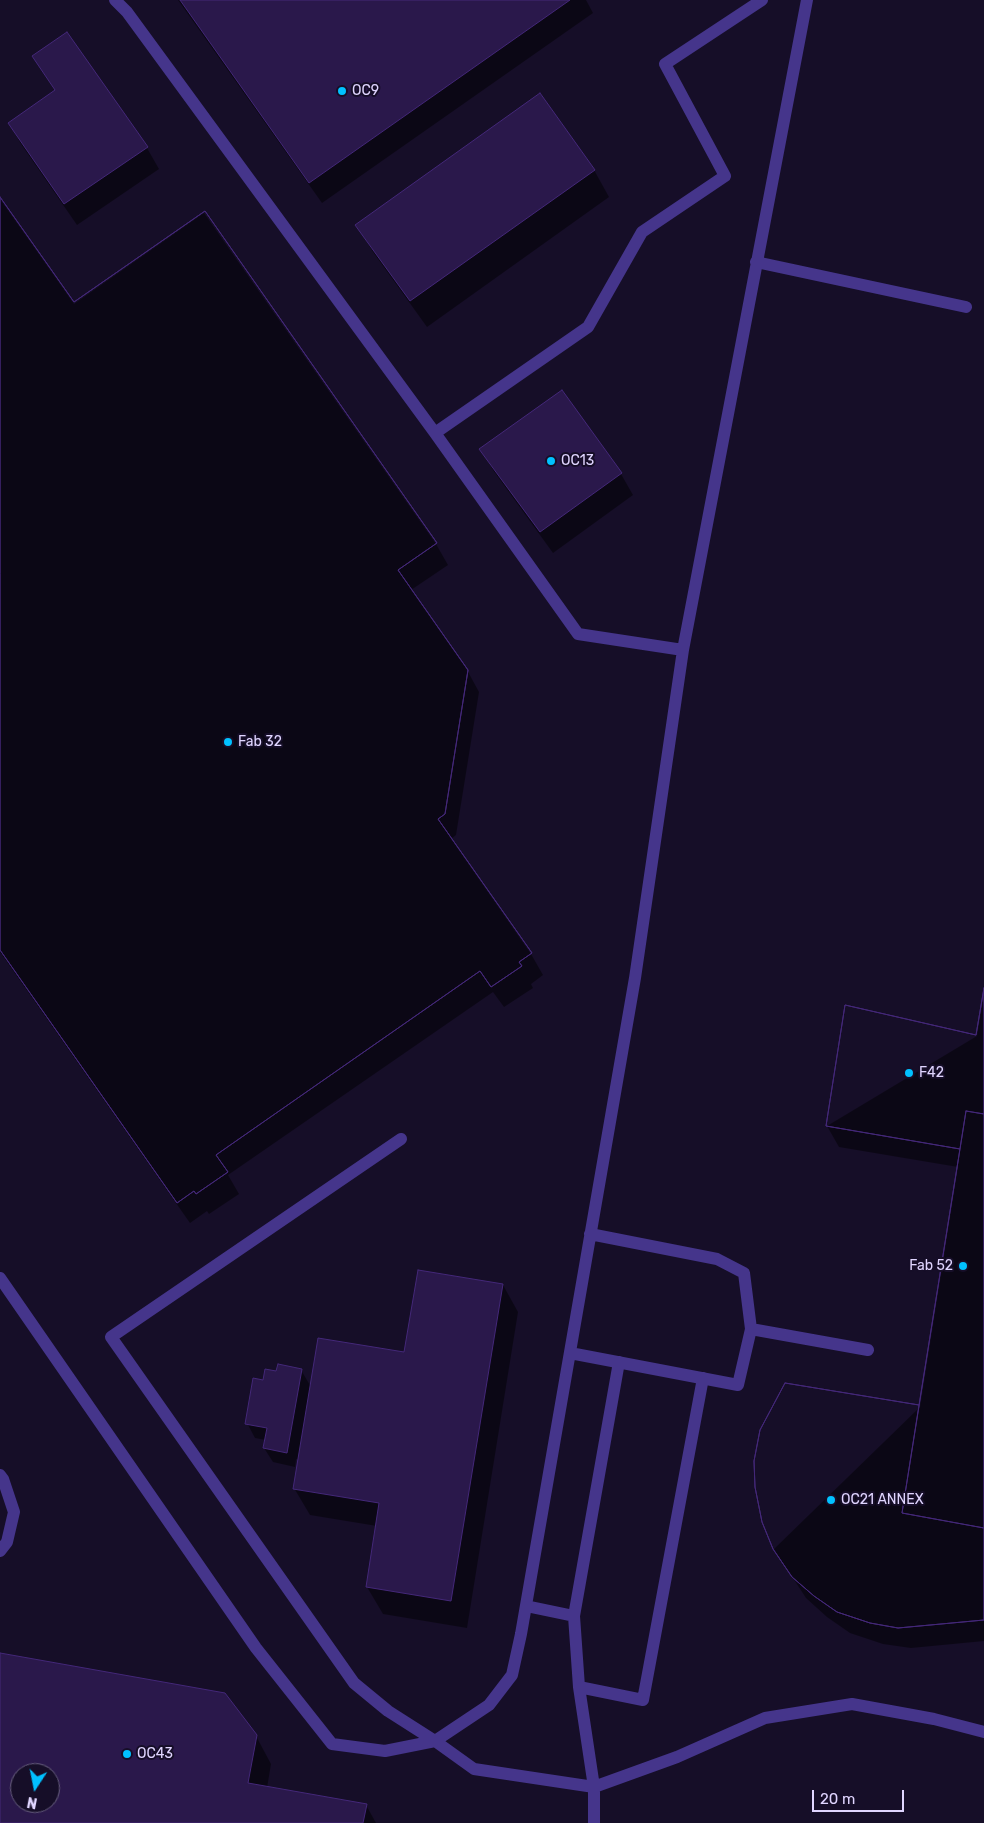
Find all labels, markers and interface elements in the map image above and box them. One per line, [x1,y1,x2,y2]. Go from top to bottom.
place label: OC9 [352,83,379,99]
marker: OC9 [336,85,348,97]
place label: OC13 [561,453,594,469]
marker: OC13 [545,455,557,467]
place label: Fab 32 [238,734,282,750]
marker: Fab 32 [222,736,234,748]
place label: F42 [919,1065,944,1081]
marker: F42 [903,1067,915,1079]
place label: Fab 52 [909,1258,953,1274]
marker: Fab 52 [957,1260,969,1272]
place label: OC21 ANNEX [841,1492,924,1508]
marker: OC21 ANNEX [825,1494,837,1506]
place label: OC43 [137,1746,173,1762]
marker: OC43 [121,1748,133,1760]
north arrow [10,1763,60,1813]
scale bar [814,1780,906,1812]
text: 20 m [820,1790,855,1808]
text: N [26,1793,39,1812]

